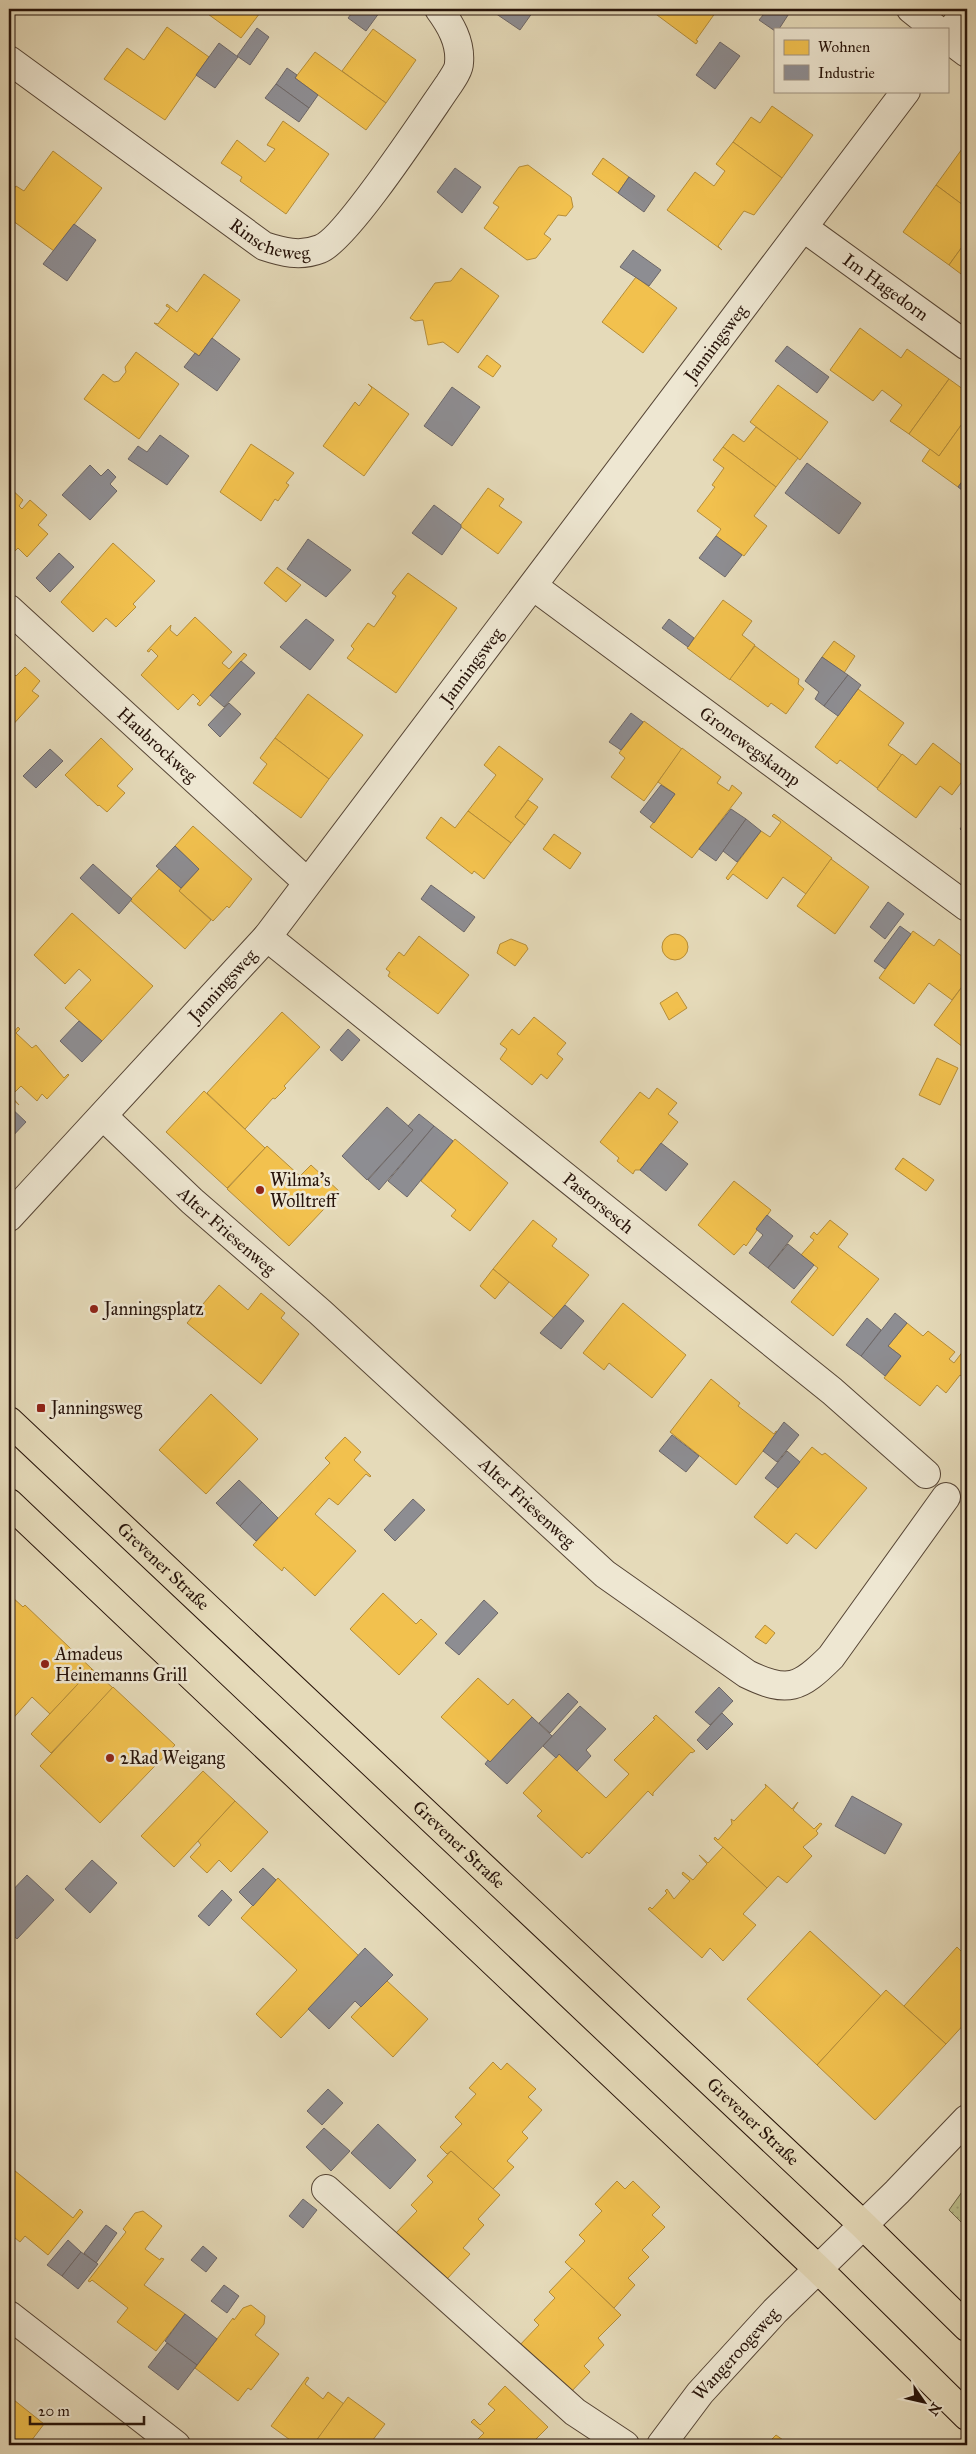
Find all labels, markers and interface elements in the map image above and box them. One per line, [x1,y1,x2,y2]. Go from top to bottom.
legend [774,28,948,92]
text: Wohnen [818,38,870,56]
text: Industrie [818,64,875,82]
street label: Rinscheweg [225,214,312,265]
street label: Im Hagedorn [839,249,933,326]
street label: Janningsweg [678,300,753,388]
street label: Janningsweg [434,623,509,711]
street label: Gronewegskamp [695,702,805,791]
street label: Haubrockweg [113,703,202,788]
street label: Janningsweg [182,944,263,1028]
street label: Pastorsesch [558,1168,638,1238]
place label: Wilma's Wolltreff [270,1169,340,1212]
street label: Alter Friesenweg [172,1182,281,1281]
marker: Wilma's Wolltreff [254,1184,266,1196]
place label: Janningsplatz [102,1298,204,1321]
marker: Janningsplatz [88,1303,100,1315]
place label: Janningsweg [49,1397,143,1420]
marker: Janningsweg [35,1402,47,1414]
street label: Alter Friesenweg [474,1452,580,1553]
street label: Grevener Straße [113,1518,214,1615]
place label: Amadeus Heinemanns Grill [54,1643,187,1686]
marker: Amadeus Heinemanns Grill [39,1658,51,1670]
place label: 2Rad Weigang [120,1747,226,1770]
marker: 2Rad Weigang [104,1752,116,1764]
street label: Grevener Straße [408,1796,510,1893]
street label: Grevener Straße [702,2073,804,2170]
street label: Wangeroogeweg [688,2302,785,2405]
north arrow [898,2376,948,2426]
scale bar [30,2394,144,2426]
text: N [924,2399,945,2419]
text: 20 m [38,2402,70,2420]

